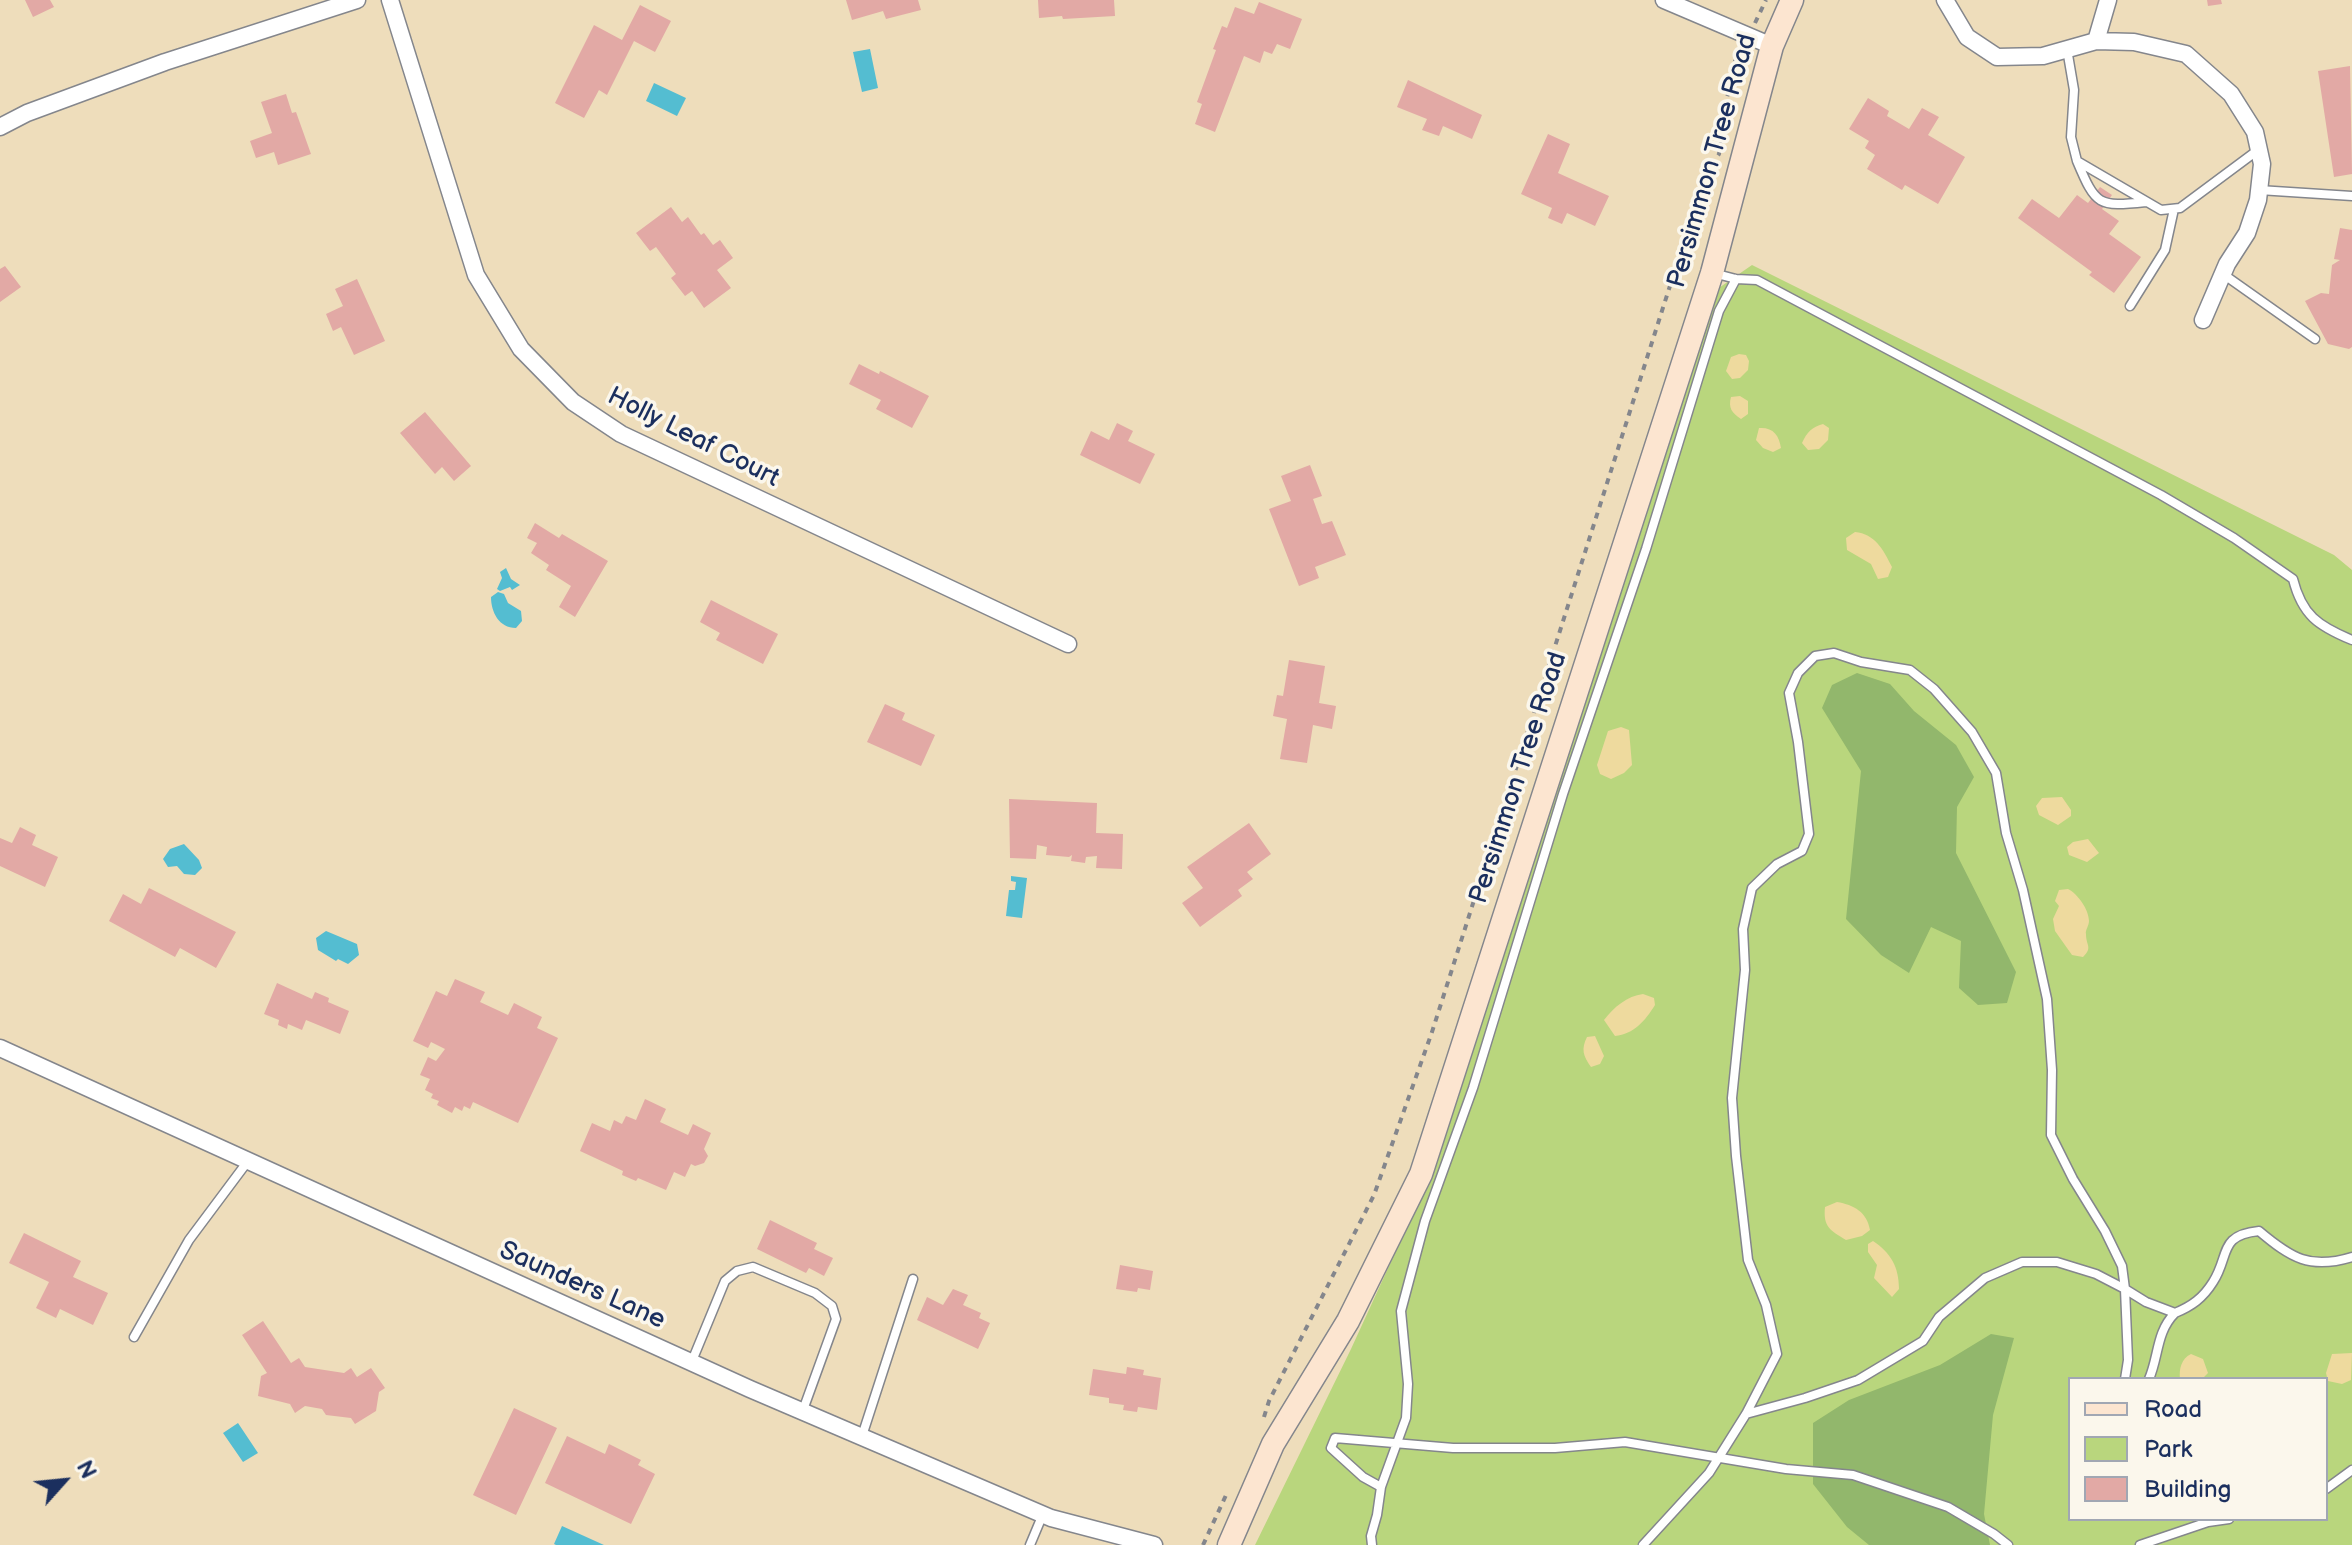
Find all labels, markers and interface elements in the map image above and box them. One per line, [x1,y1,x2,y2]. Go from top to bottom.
street label: Persimmon Tree Road [1662,31,1764,291]
street label: Holly Leaf Court [602,381,784,495]
street label: Persimmon Tree Road [1464,648,1574,908]
street label: Saunders Lane [494,1236,670,1336]
legend [2068,1377,2328,1521]
text: Road [2144,1395,2202,1424]
text: Park [2144,1435,2192,1464]
north arrow [24,1441,104,1521]
text: N [70,1456,102,1483]
text: Building [2144,1475,2231,1504]

